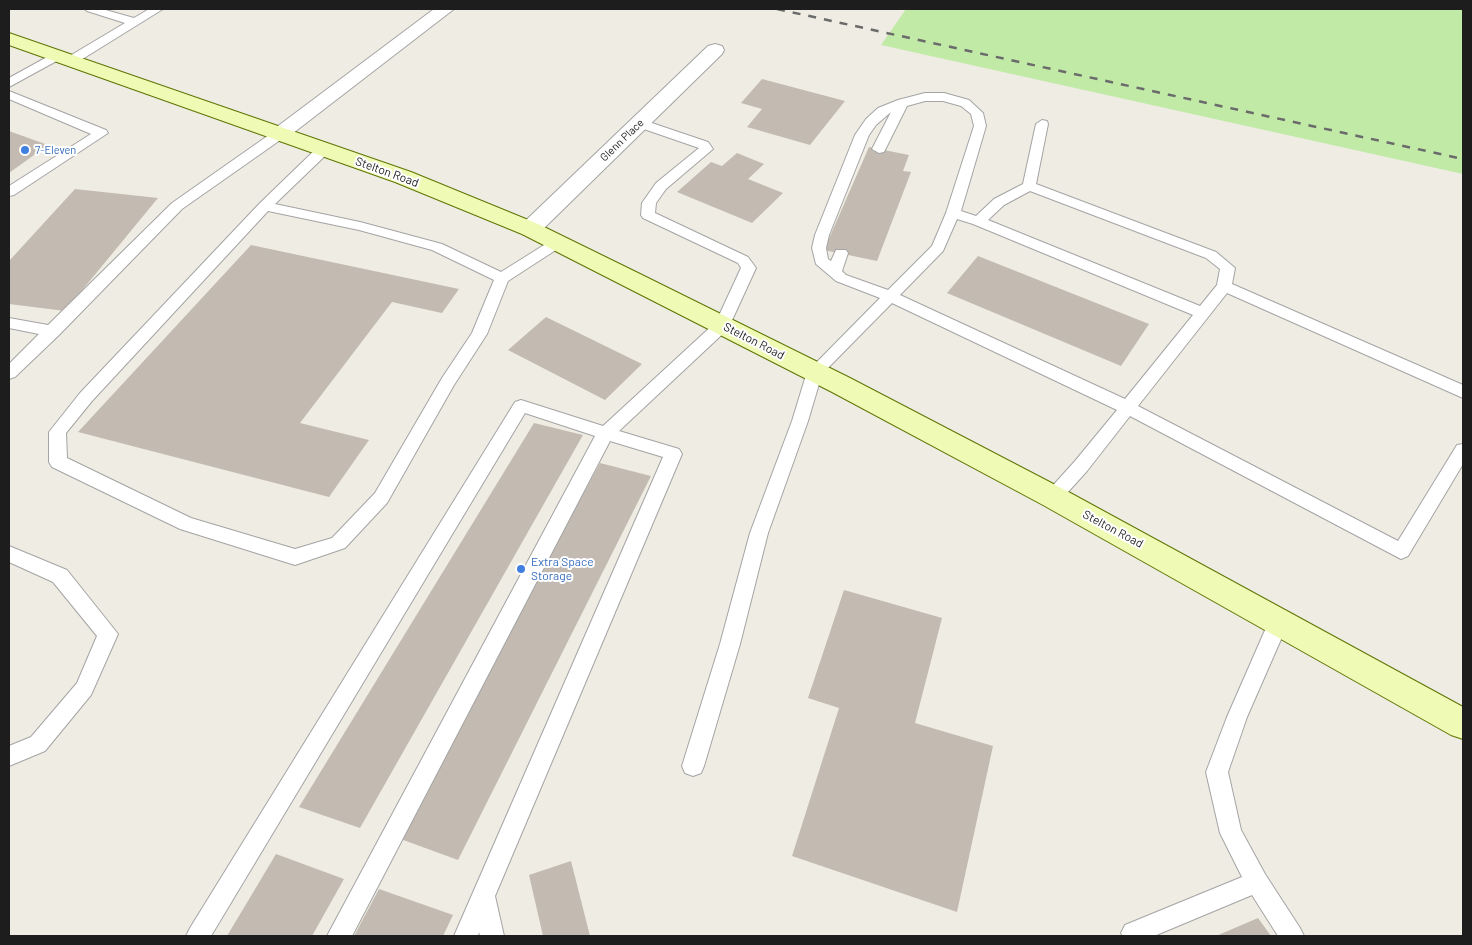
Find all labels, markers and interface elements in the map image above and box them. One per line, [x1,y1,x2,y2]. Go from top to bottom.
street label: Glenn Place [597,116,647,164]
place label: 7-Eleven [35,143,76,157]
marker: 7-Eleven [19,144,31,156]
street label: Stelton Road [353,154,421,190]
street label: Stelton Road [721,319,787,363]
street label: Stelton Road [1080,507,1146,551]
place label: Extra Space Storage [531,555,594,583]
marker: Extra Space Storage [515,563,527,575]

